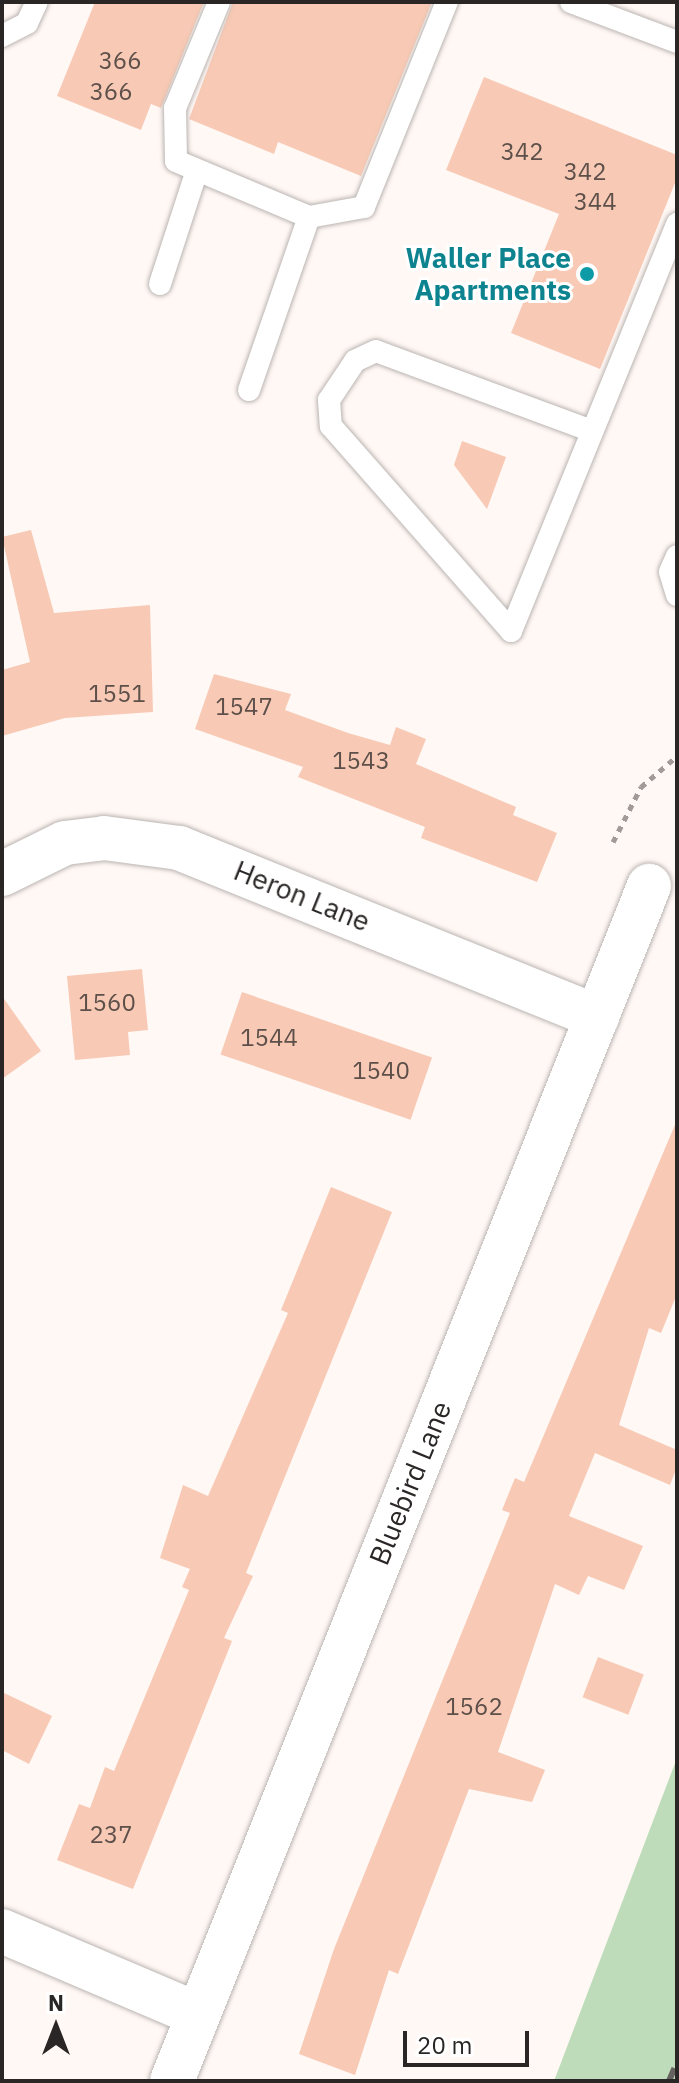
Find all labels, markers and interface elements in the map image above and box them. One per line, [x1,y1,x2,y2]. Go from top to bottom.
house number: 366 [98,47,142,75]
house number: 366 [89,78,133,106]
house number: 342 [500,138,544,166]
house number: 342 [563,158,607,186]
house number: 344 [573,188,617,216]
place label: Waller Place Apartments [405,241,571,307]
marker: Waller Place Apartments [578,265,596,283]
house number: 1551 [88,680,146,708]
house number: 1547 [215,693,273,721]
house number: 1543 [332,747,390,775]
street label: Heron Lane [229,854,375,938]
house number: 1560 [78,989,136,1017]
house number: 1544 [240,1024,298,1052]
house number: 1540 [352,1057,410,1085]
street label: Bluebird Lane [362,1396,458,1570]
house number: 1562 [445,1693,503,1721]
house number: 237 [89,1821,133,1849]
north arrow [16,1987,96,2067]
text: N [48,1988,64,2017]
scale bar [407,2015,533,2065]
text: 20 m [417,2029,472,2061]

